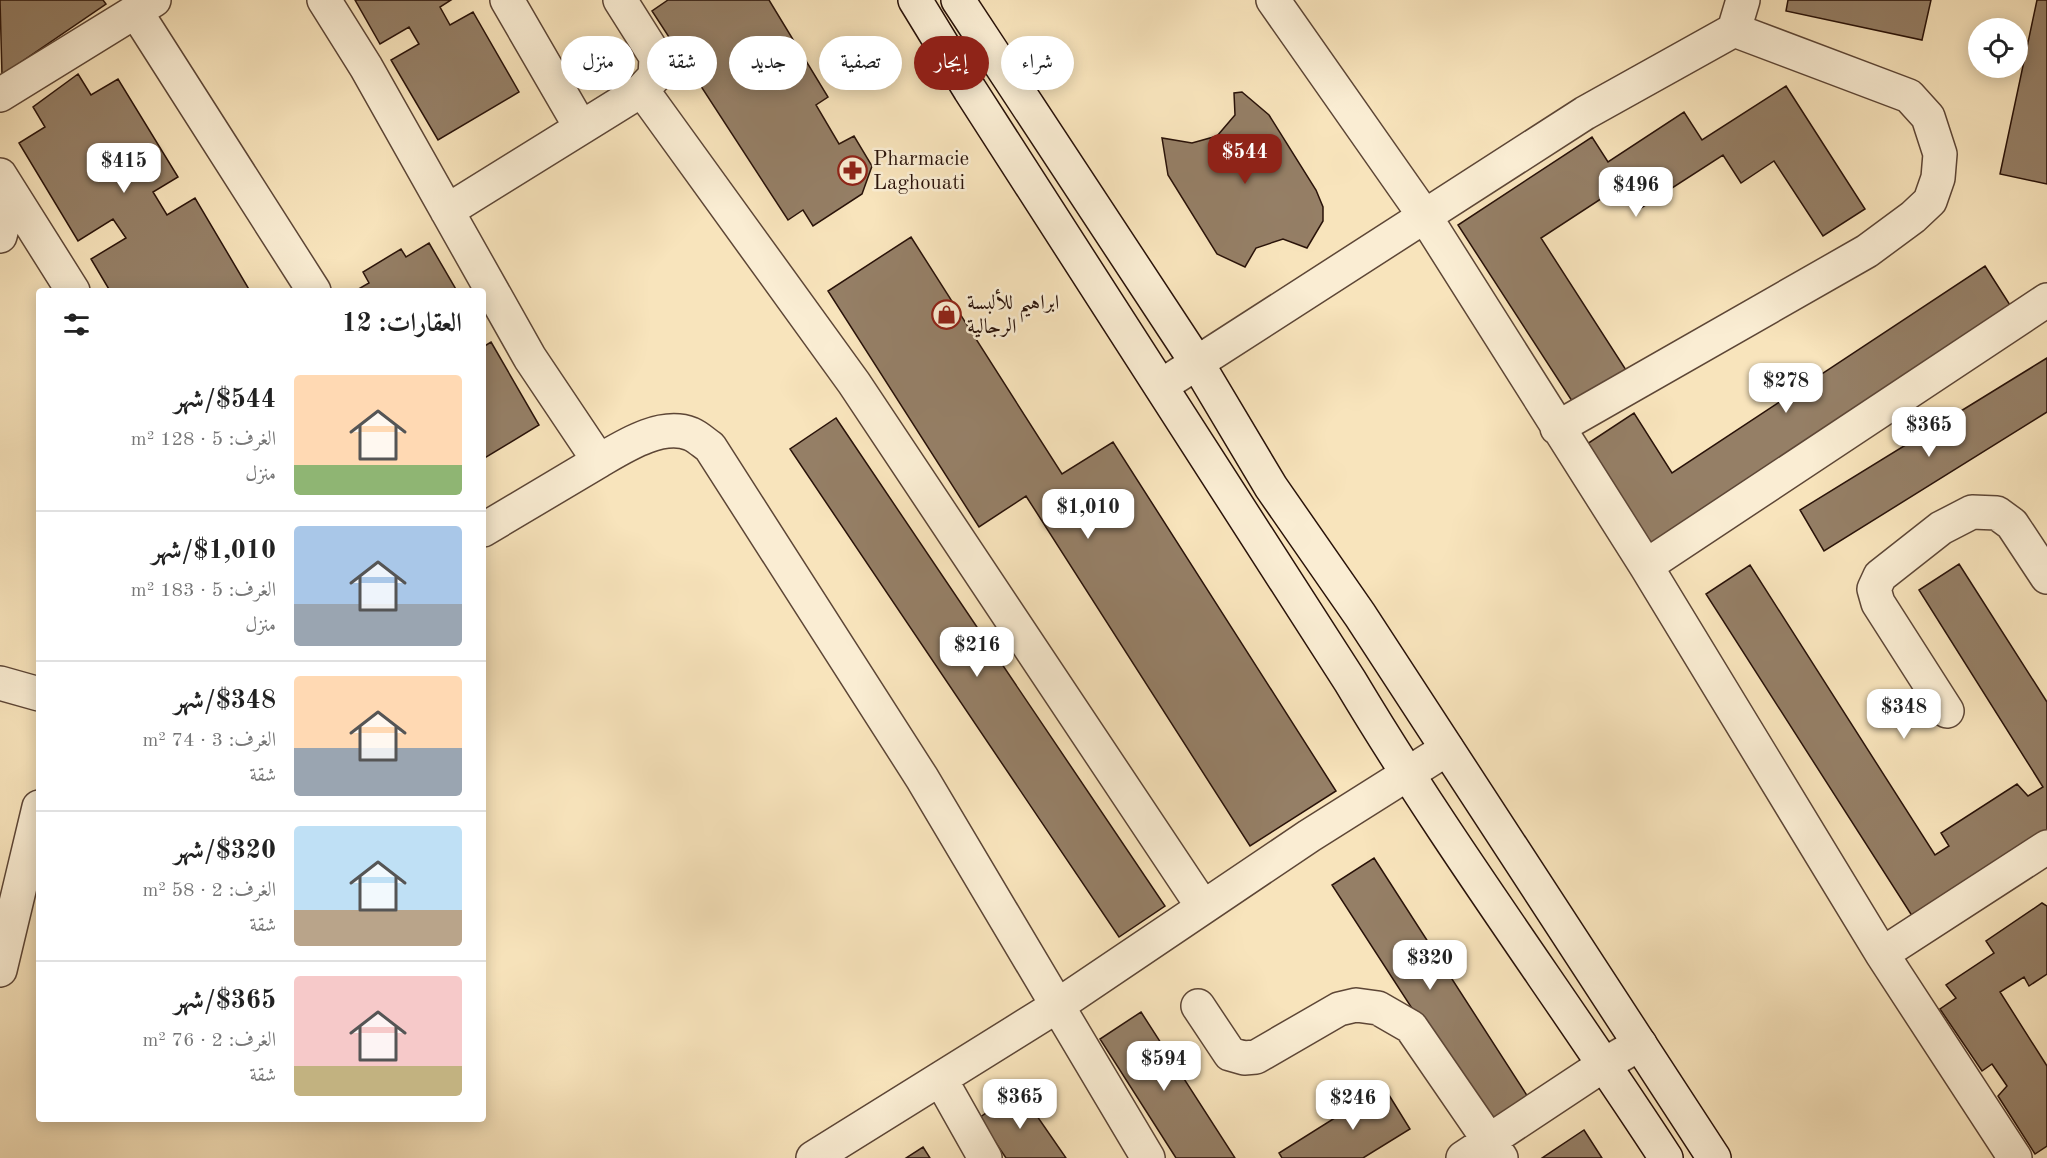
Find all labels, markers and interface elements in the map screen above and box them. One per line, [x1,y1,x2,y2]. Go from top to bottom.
map controls [1968,18,2028,78]
button: locate [1968,18,2028,78]
chip: منزل [561,36,635,90]
chip: شقة [647,36,717,90]
chip: جديد [729,36,807,90]
chip: تصفية [819,36,902,90]
chip: إيجار [914,36,989,90]
chip: شراء [1001,36,1074,90]
pin: $544 [1209,134,1281,185]
pin: $415 [88,143,160,194]
text: $544 [1222,143,1268,163]
place label: Pharmacie Laghouati [873,149,969,194]
text: $415 [101,152,147,172]
pharmacy icon: Pharmacie Laghouati [836,155,868,187]
pin: $496 [1600,167,1672,218]
text: $496 [1613,176,1659,196]
place label: ابراهيم للألبسة الرجالية [967,288,1059,338]
shop icon: ابراهيم للألبسة الرجالية [930,299,962,331]
icon: filters [60,308,93,341]
text: العقارات: 12 [342,311,462,337]
pin: $278 [1750,363,1822,414]
text: $278 [1763,372,1809,392]
text: $544/شهر [174,387,276,413]
icon: home [342,399,414,471]
pin: $365 [1893,407,1965,458]
text: $365 [1906,416,1952,436]
text: الغرف: 5 · 128 m² [131,430,276,450]
text: منزل [245,465,276,485]
pin: $1,010 [1039,489,1137,540]
text: $1,010 [1056,498,1120,518]
text: $1,010/شهر [152,538,276,564]
icon: home [342,550,414,622]
text: الغرف: 5 · 183 m² [131,581,276,601]
text: منزل [245,616,276,636]
pin: $216 [941,627,1013,678]
text: $216 [954,636,1000,656]
text: $348/شهر [174,688,276,714]
pin: $348 [1868,689,1940,740]
text: $348 [1881,698,1927,718]
icon: home [342,700,414,772]
text: الغرف: 3 · 74 m² [142,731,276,751]
text: شقة [250,766,276,786]
text: $320/شهر [174,838,276,864]
icon: home [342,850,414,922]
text: الغرف: 2 · 58 m² [142,881,276,901]
text: شقة [250,916,276,936]
pin: $320 [1394,940,1466,991]
text: $320 [1407,949,1453,969]
text: $365/شهر [174,988,276,1014]
icon: home [342,1000,414,1072]
text: الغرف: 2 · 76 m² [142,1031,276,1051]
pin: $594 [1128,1041,1200,1092]
text: $594 [1141,1050,1187,1070]
text: شقة [250,1066,276,1086]
pin: $365 [984,1079,1056,1130]
pin: $246 [1317,1080,1389,1131]
text: $365 [997,1088,1043,1108]
text: $246 [1330,1089,1376,1109]

